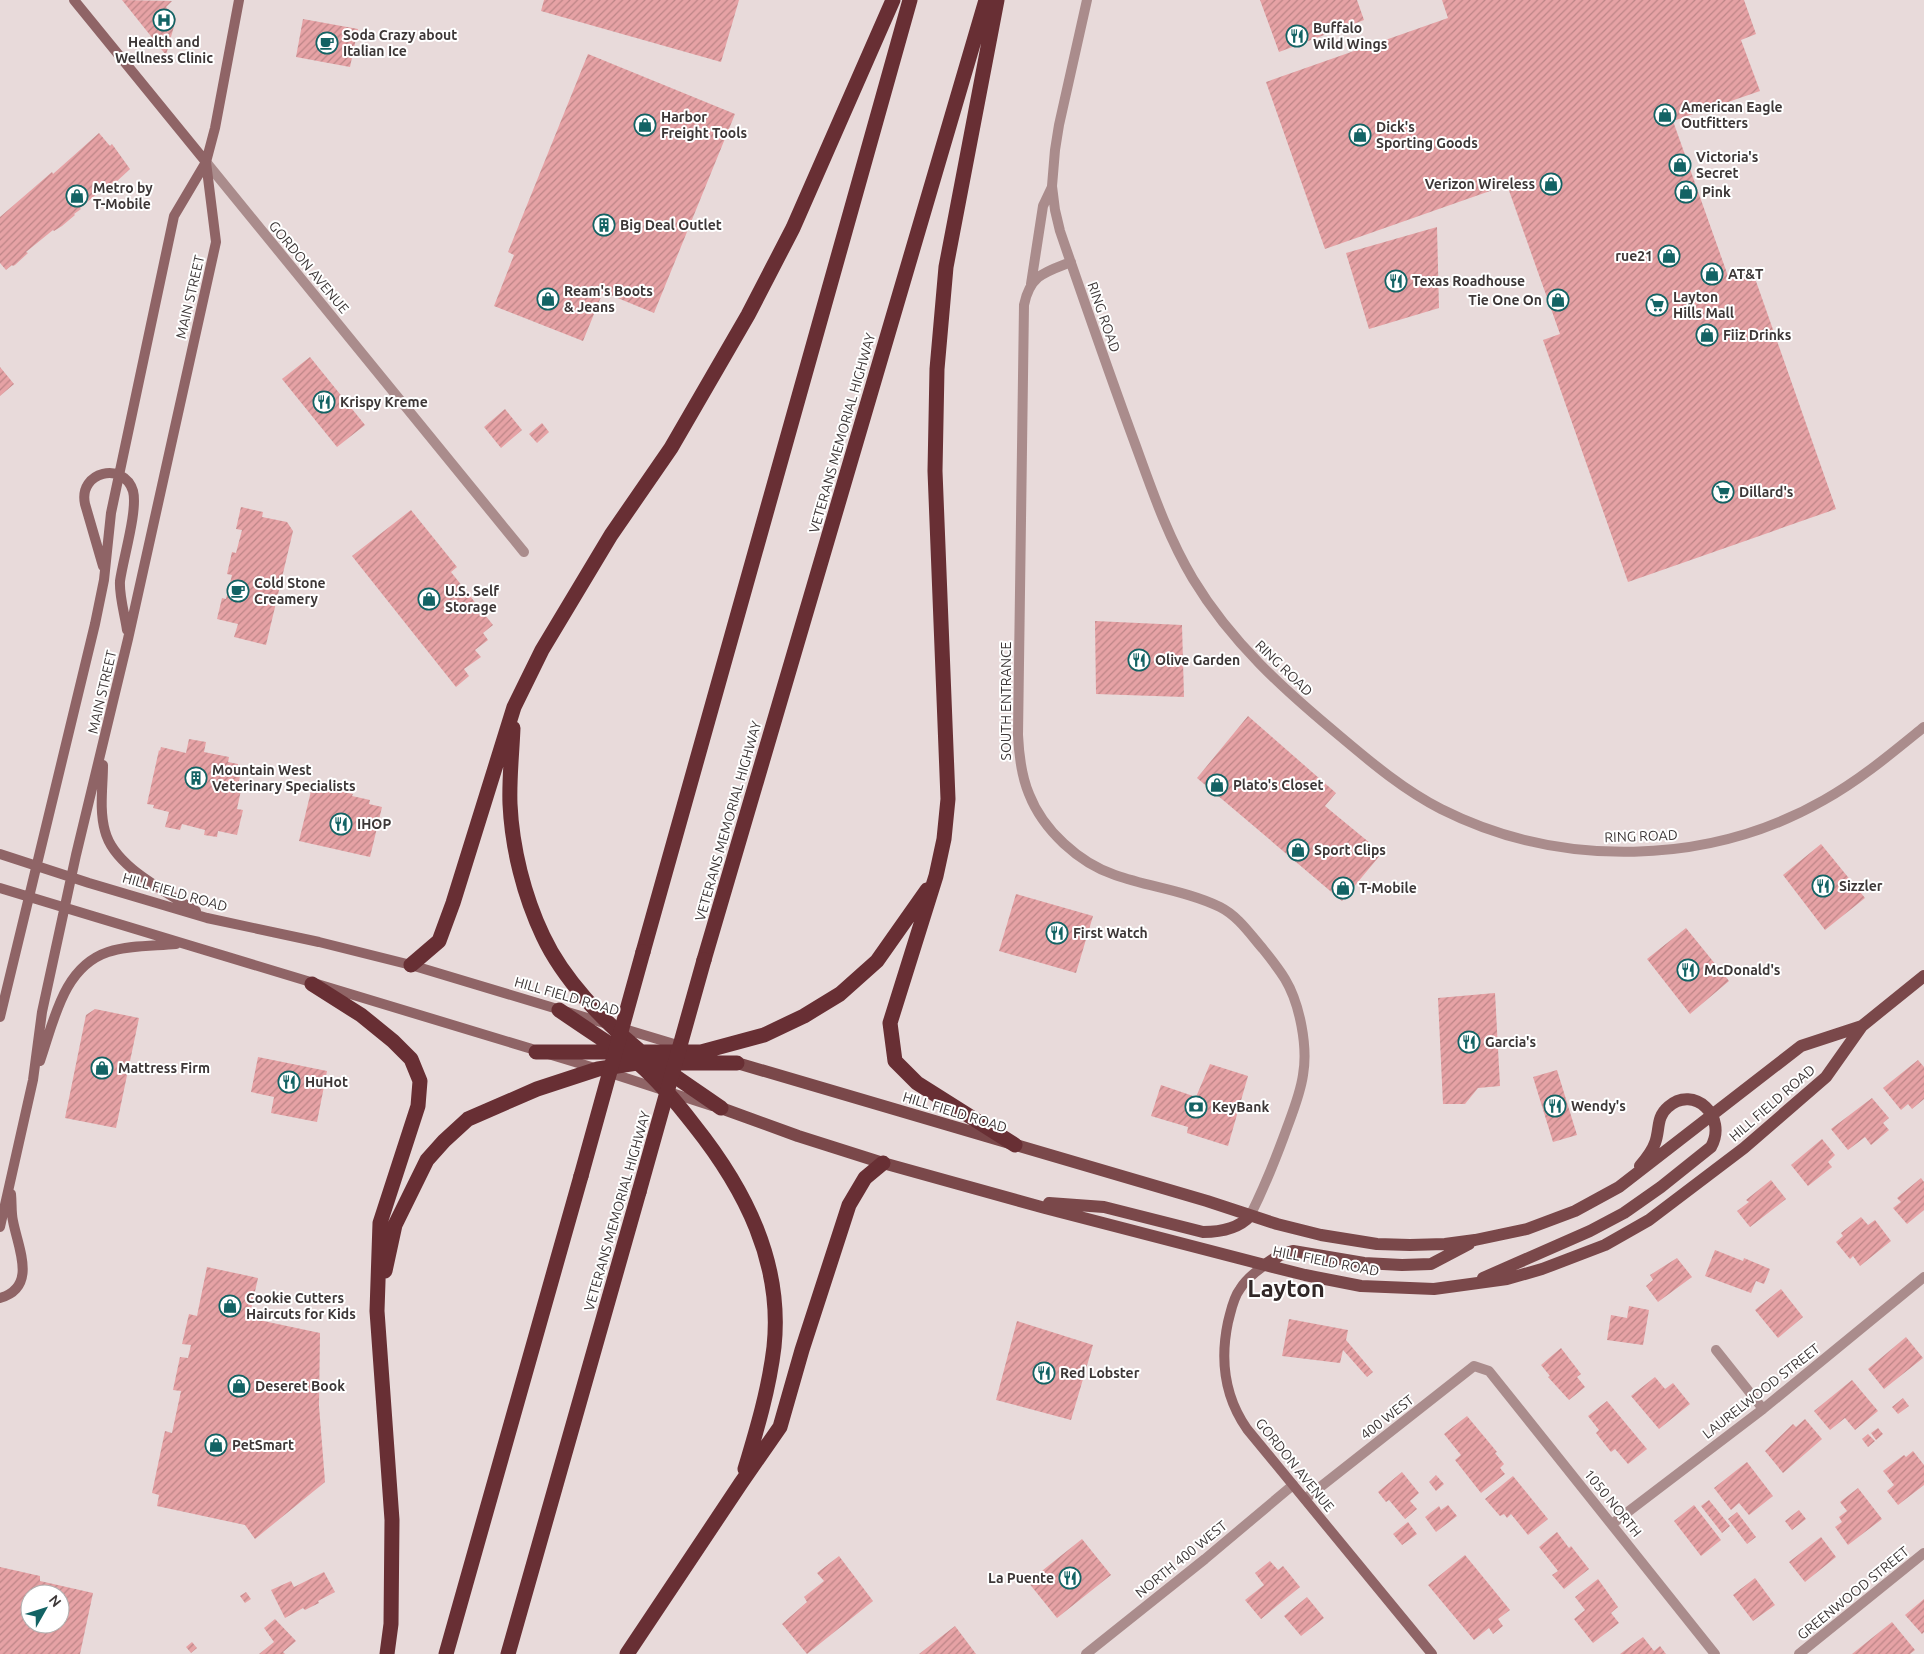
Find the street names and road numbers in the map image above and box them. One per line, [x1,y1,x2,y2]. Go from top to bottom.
street label: GORDON AVENUE [266,218,352,316]
street label: MAIN STREET [173,253,207,340]
street label: RING ROAD [1085,280,1124,354]
street label: VETERANS MEMORIAL HIGHWAY [806,331,878,535]
street label: RING ROAD [1252,637,1316,699]
street label: SOUTH ENTRANCE [998,641,1014,760]
street label: MAIN STREET [85,648,119,735]
street label: VETERANS MEMORIAL HIGHWAY [692,719,764,923]
street label: RING ROAD [1604,827,1678,845]
street label: HILL FIELD ROAD [121,869,229,915]
street label: HILL FIELD ROAD [513,973,621,1019]
street label: HILL FIELD ROAD [1726,1061,1818,1145]
street label: HILL FIELD ROAD [901,1089,1009,1136]
street label: VETERANS MEMORIAL HIGHWAY [581,1109,653,1313]
street label: HILL FIELD ROAD [1271,1243,1381,1279]
street label: LAURELWOOD STREET [1699,1340,1823,1442]
street label: 400 WEST [1357,1391,1417,1443]
street label: GORDON AVENUE [1252,1415,1338,1515]
street label: 1050 NORTH [1581,1466,1645,1540]
street label: NORTH 400 WEST [1132,1517,1230,1601]
street label: GREENWOOD STREET [1794,1543,1912,1643]

